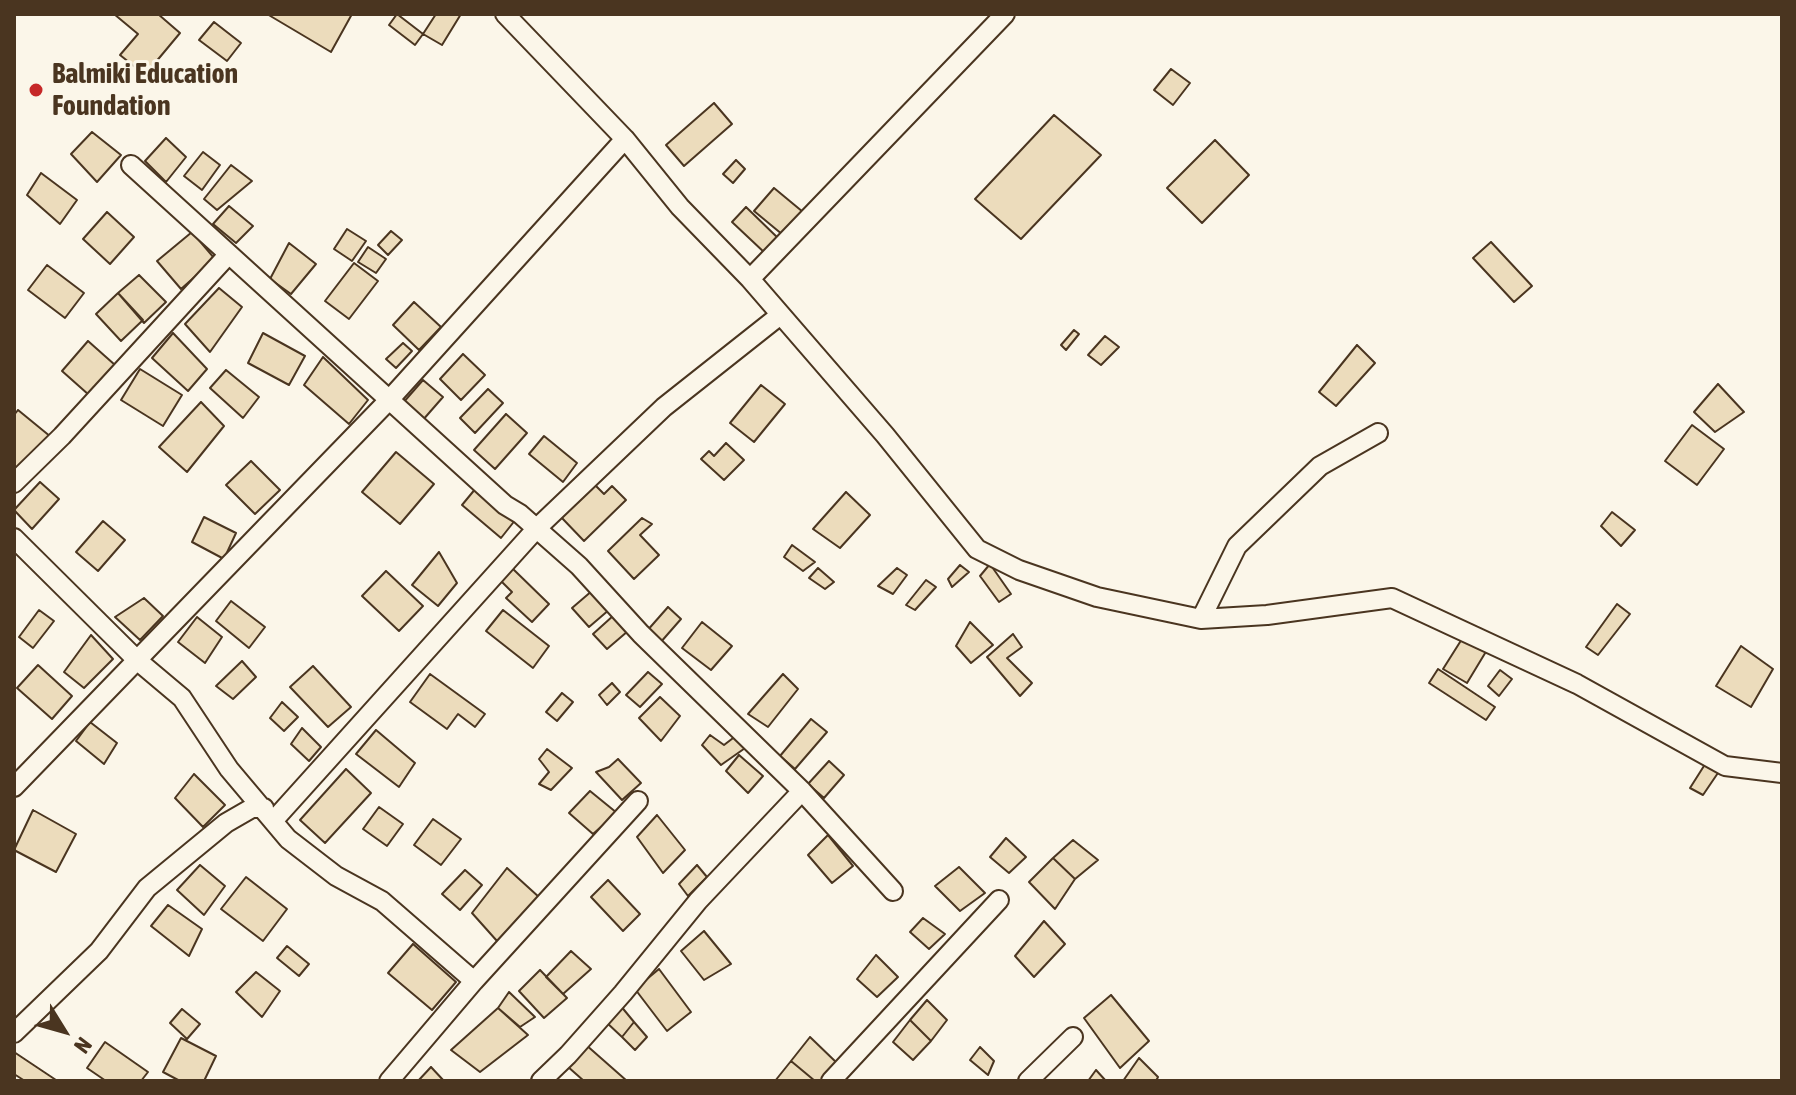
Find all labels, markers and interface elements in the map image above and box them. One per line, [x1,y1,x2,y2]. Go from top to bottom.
place label: Balmiki Education Foundation [52,57,238,123]
marker: Balmiki Education Foundation [27,81,45,99]
north arrow [24,991,104,1071]
text: N [69,1032,97,1058]

